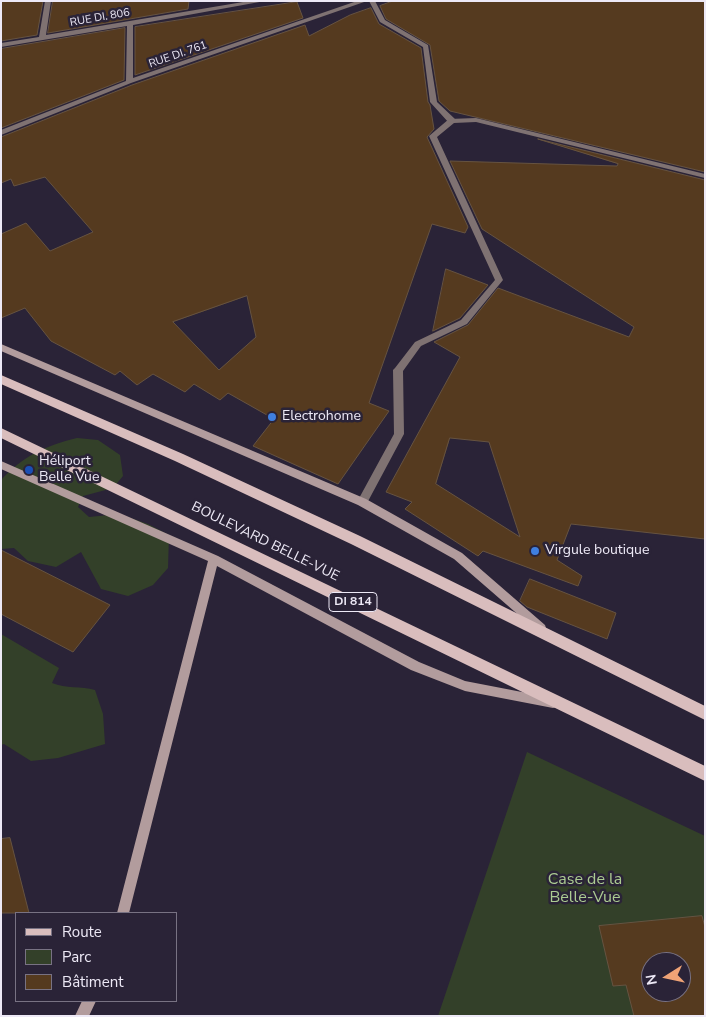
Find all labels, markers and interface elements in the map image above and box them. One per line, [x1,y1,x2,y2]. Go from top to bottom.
street label: RUE DI. 806 [69,6,131,30]
street label: RUE DI. 761 [147,39,209,71]
place label: Electrohome [282,409,361,425]
marker: Electrohome [266,411,278,423]
place label: Héliport Belle Vue [39,454,99,487]
marker: Héliport Belle Vue [23,464,35,476]
street label: BOULEVARD BELLE-VUE [188,499,342,585]
place label: Virgule boutique [545,543,649,559]
marker: Virgule boutique [529,545,541,557]
road number: DI 814 [329,592,377,612]
park label: Case de la Belle-Vue [548,870,622,908]
legend [15,912,178,1002]
text: Route [62,922,102,942]
text: Parc [62,947,91,967]
north arrow [641,952,691,1002]
text: Bâtiment [62,972,123,992]
text: N [641,973,662,986]

